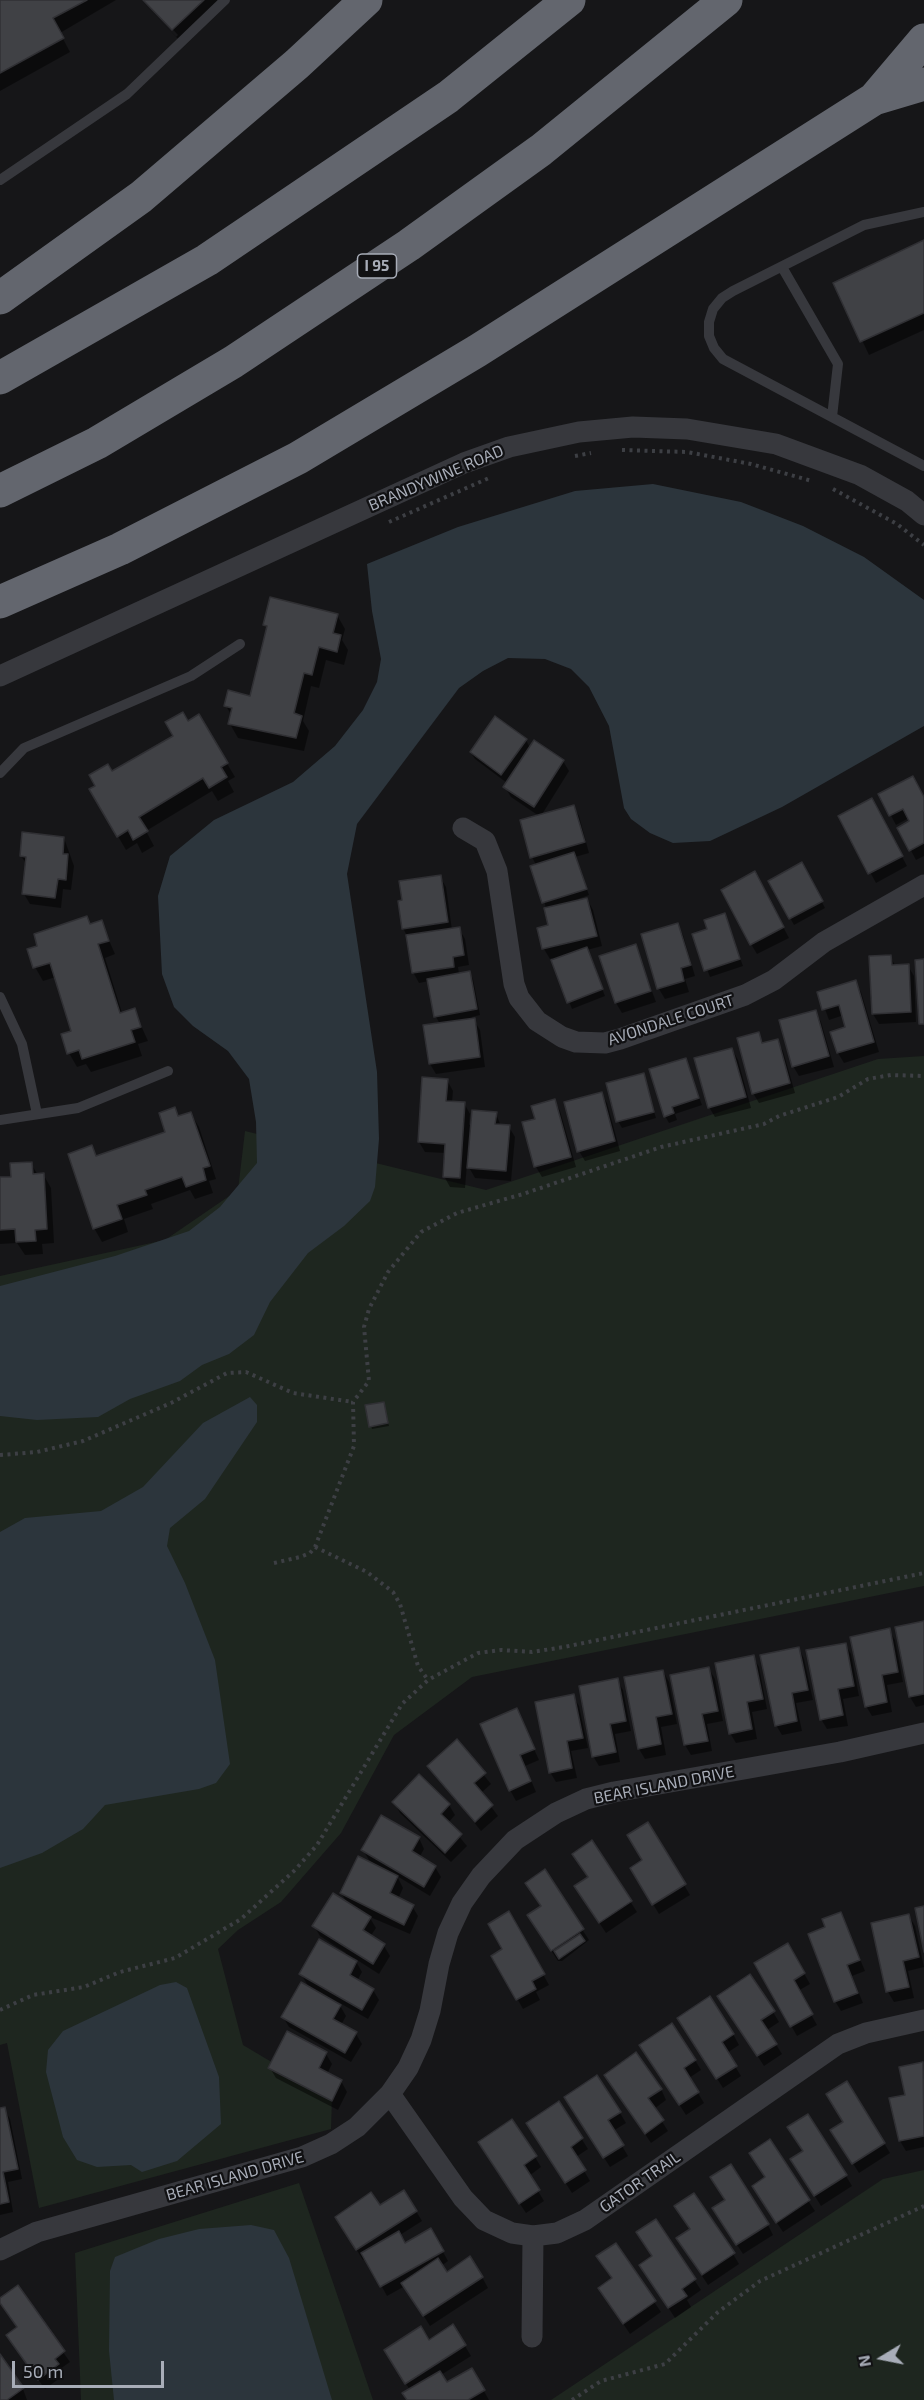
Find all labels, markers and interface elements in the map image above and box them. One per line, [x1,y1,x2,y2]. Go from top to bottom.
road number: I 95 [358,254,397,278]
street label: BRANDYWINE ROAD [366,441,506,515]
street label: AVONDALE COURT [605,991,737,1049]
street label: BEAR ISLAND DRIVE [592,1762,736,1808]
street label: BEAR ISLAND DRIVE [164,2147,306,2205]
street label: GATOR TRAIL [596,2147,684,2217]
north arrow [852,2328,912,2388]
scale bar [15,2349,166,2387]
text: N [853,2354,874,2369]
text: 50 m [23,2360,63,2382]

